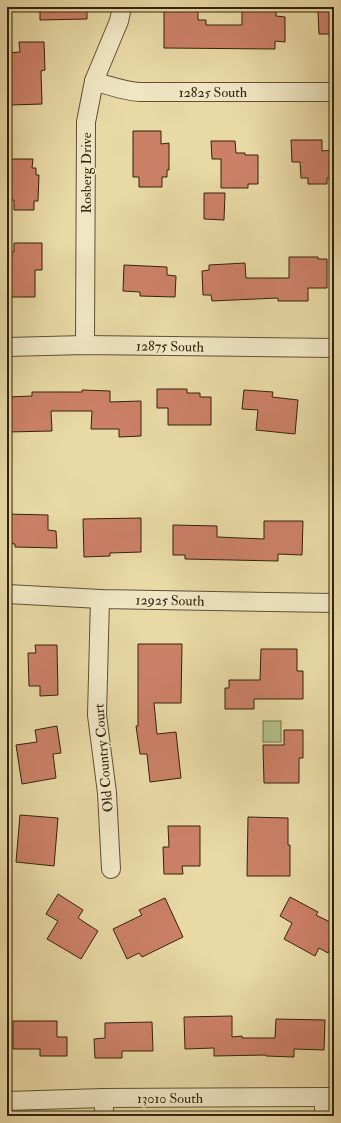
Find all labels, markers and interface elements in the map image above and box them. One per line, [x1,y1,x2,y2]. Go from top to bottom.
street label: 12825 South [179,84,248,101]
street label: Rosberg Drive [78,132,95,214]
street label: 12875 South [136,337,205,356]
street label: 12925 South [135,591,205,610]
street label: Old Country Court [90,702,118,813]
street label: 13010 South [137,1090,204,1107]

